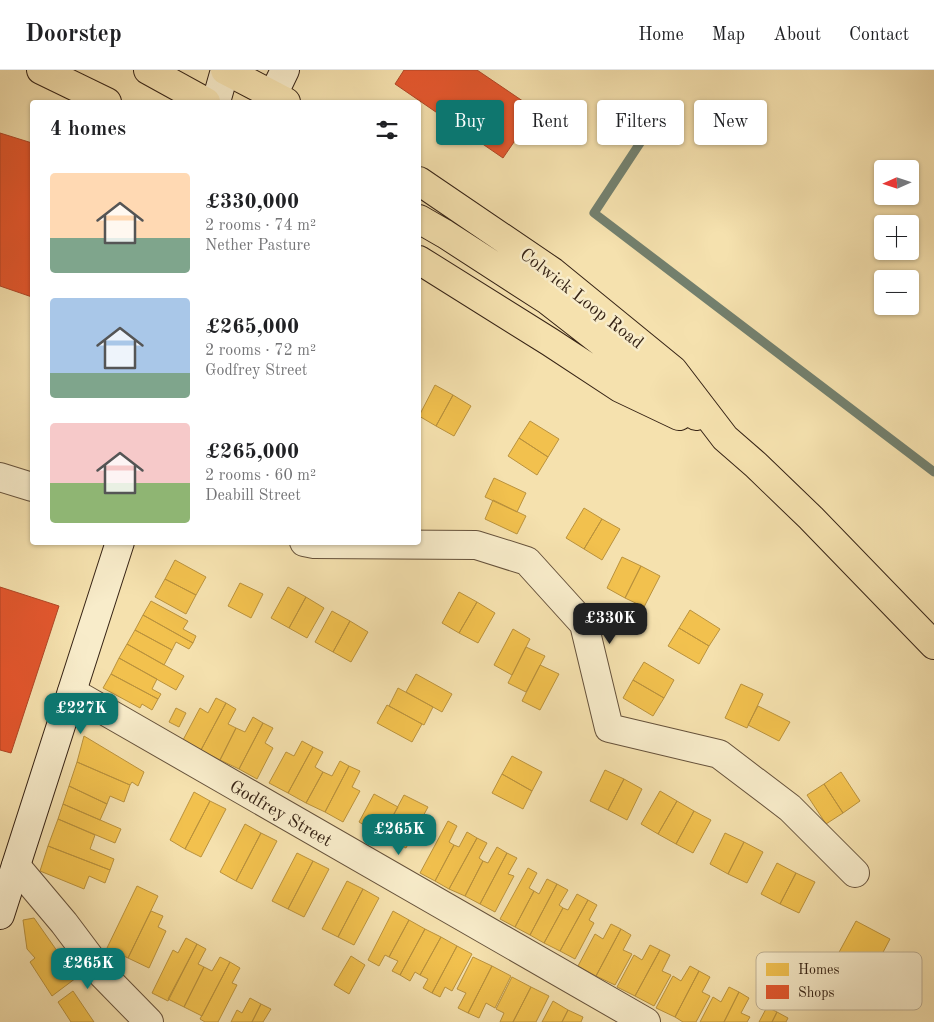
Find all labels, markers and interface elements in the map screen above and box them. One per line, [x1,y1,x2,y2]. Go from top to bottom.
text: Doorstep [25,23,122,47]
text: Home [638,26,684,44]
text: Map [712,26,745,44]
text: About [773,26,821,44]
text: Contact [849,26,909,44]
chip: Buy [436,100,504,145]
chip: Rent [514,100,587,145]
chip: Filters [597,100,684,145]
chip: New [694,100,767,145]
icon: filters [373,116,401,144]
text: 4 homes [50,119,126,140]
north arrow [874,160,919,205]
map controls [874,160,919,315]
text: £330,000 [205,192,299,213]
icon: home [90,193,150,253]
button: + [874,215,919,260]
text: 2 rooms · 74 m² [205,218,316,234]
text: Nether Pasture [205,238,310,254]
street label: Colwick Loop Road [516,245,647,352]
button: − [874,270,919,315]
text: £265,000 [205,317,299,338]
icon: home [90,318,150,378]
text: 2 rooms · 72 m² [205,343,316,359]
text: Godfrey Street [205,363,307,379]
text: £265,000 [205,442,299,463]
icon: home [90,443,150,503]
text: 2 rooms · 60 m² [205,468,316,484]
text: Deabill Street [205,488,301,504]
pin: £330K [575,602,645,645]
text: £330K [584,611,636,627]
pin: £227K [46,692,116,735]
text: £227K [55,701,107,717]
street label: Godfrey Street [226,777,335,850]
pin: £265K [364,814,434,856]
text: £265K [373,822,425,838]
pin: £265K [53,948,123,990]
legend [756,952,922,1010]
text: £265K [62,956,114,972]
text: Homes [798,963,840,977]
text: Shops [798,986,835,1000]

